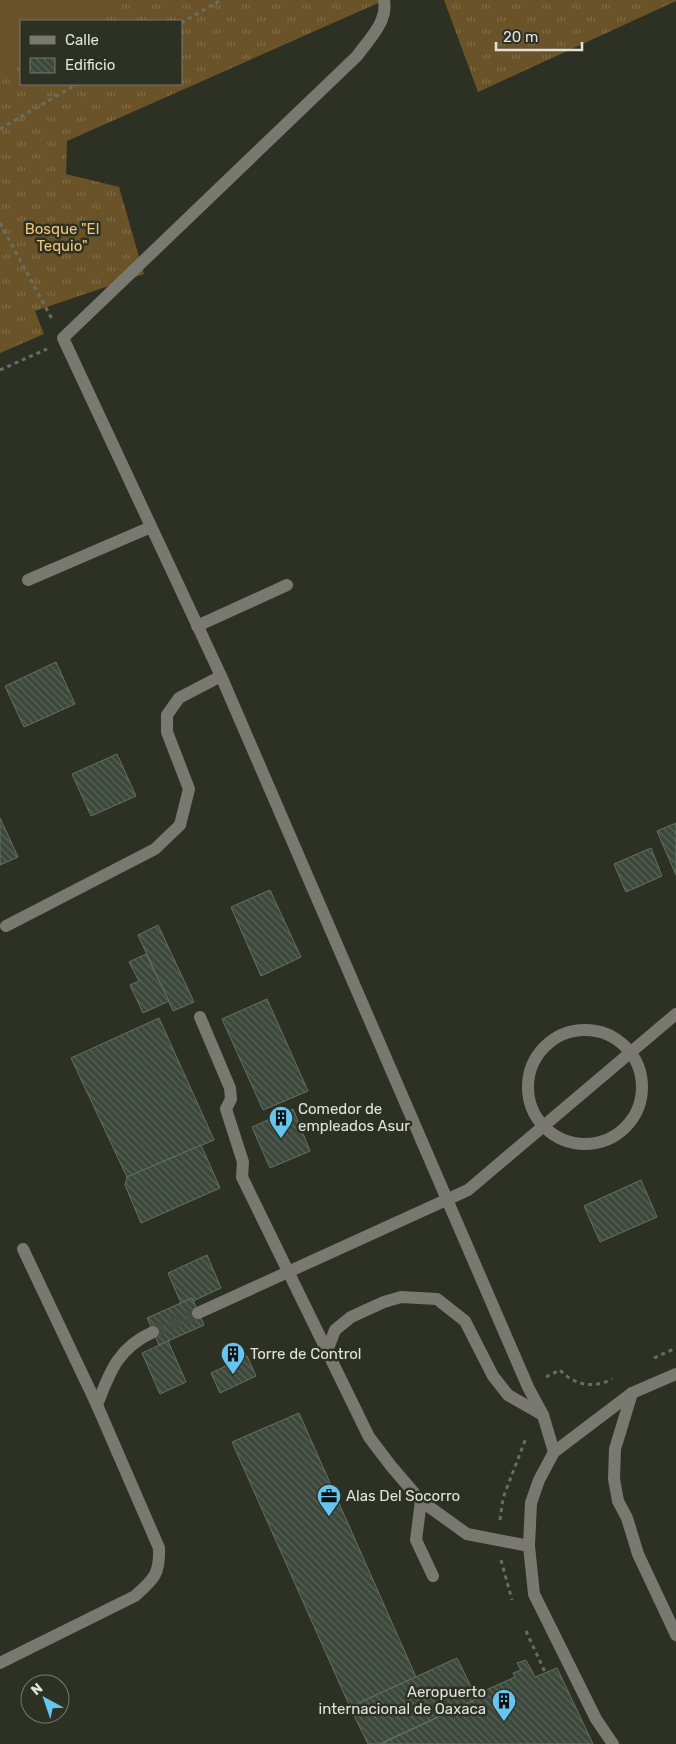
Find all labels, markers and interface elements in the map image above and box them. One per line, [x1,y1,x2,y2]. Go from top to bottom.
legend [20,20,182,85]
scale bar [496,20,582,52]
text: 20 m [503,28,538,46]
text: Calle [65,31,99,49]
text: Edificio [65,56,115,74]
park label: Bosque "El Tequio" [25,220,99,255]
place label: Comedor de empleados Asur [298,1100,410,1135]
building icon: Comedor de empleados Asur [268,1105,294,1139]
building icon: Torre de Control [220,1341,246,1375]
place label: Torre de Control [250,1345,361,1363]
office icon: Alas Del Socorro [316,1483,342,1517]
place label: Alas Del Socorro [346,1487,460,1505]
north arrow [20,1674,70,1724]
text: N [28,1680,46,1699]
place label: Aeropuerto internacional de Oaxaca [319,1683,486,1718]
building icon: Aeropuerto internacional de Oaxaca [491,1688,517,1722]

